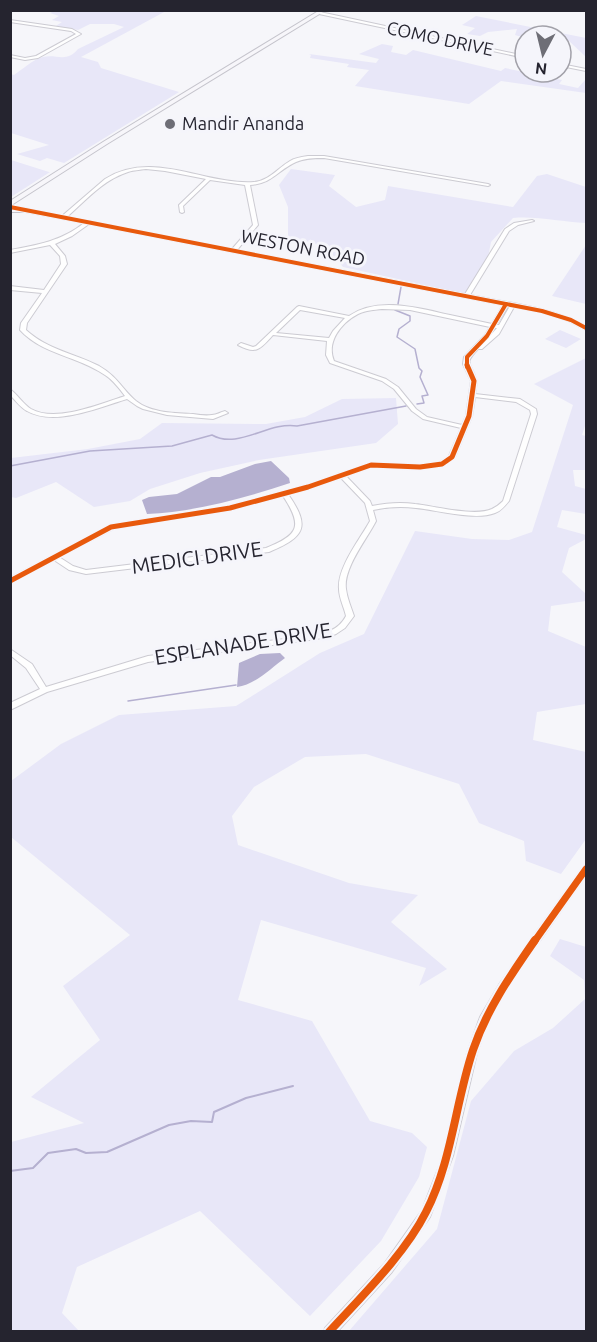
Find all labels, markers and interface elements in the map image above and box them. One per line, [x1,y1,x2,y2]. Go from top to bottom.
street label: COMO DRIVE [385,17,495,59]
north arrow [513,24,573,84]
text: N [534,59,548,79]
place label: Mandir Ananda [182,113,304,133]
marker: Mandir Ananda [163,117,177,131]
street label: WESTON ROAD [239,225,367,269]
street label: MEDICI DRIVE [130,536,264,578]
street label: ESPLANADE DRIVE [153,617,333,669]

